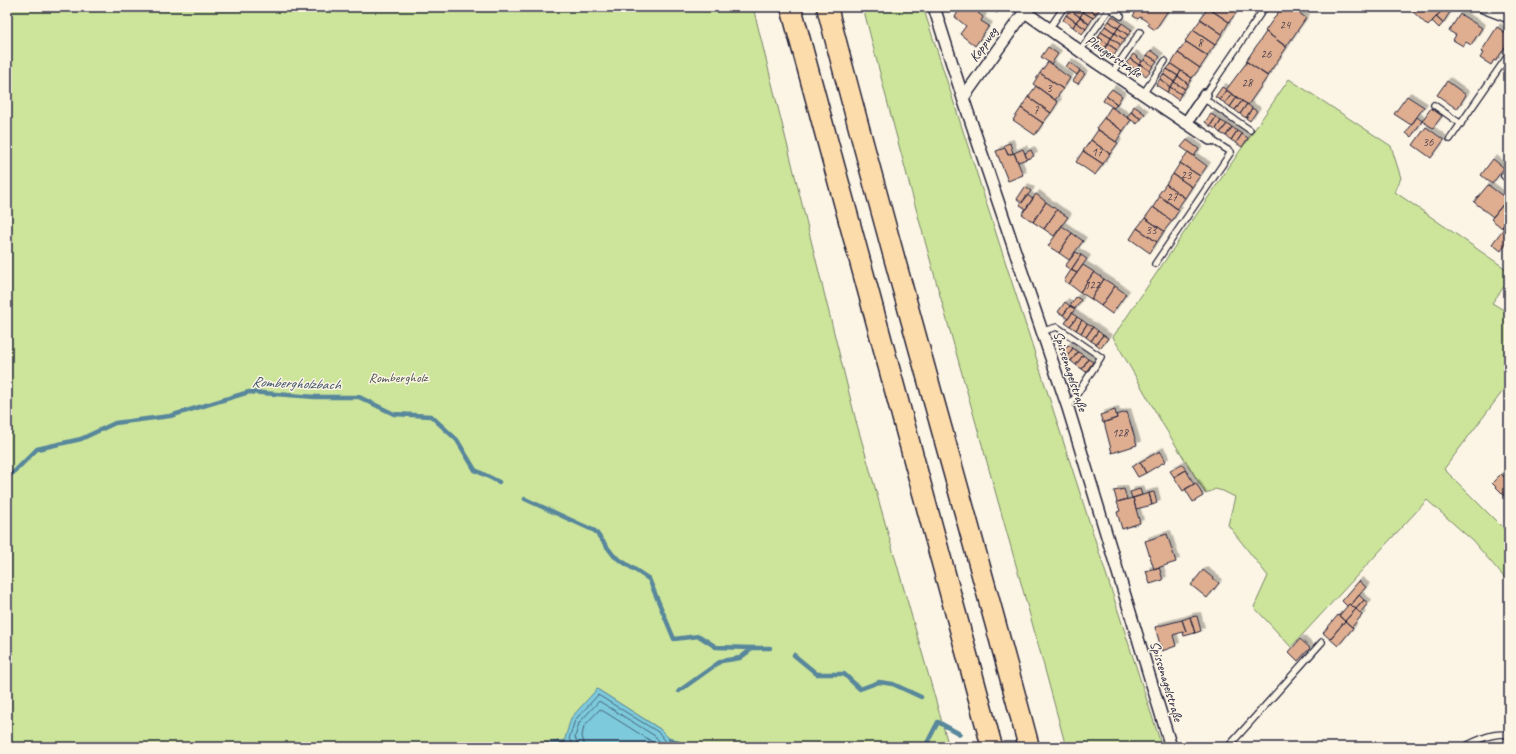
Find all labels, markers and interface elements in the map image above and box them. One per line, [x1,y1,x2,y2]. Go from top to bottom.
house number: 24 [1280,17,1292,33]
street label: Koppweg [965,23,1002,65]
street label: Pleugerstraße [1082,31,1146,82]
house number: 8 [1197,35,1204,51]
house number: 26 [1261,46,1272,62]
house number: 28 [1242,75,1254,91]
house number: 3 [1046,80,1053,96]
house number: 7 [1033,102,1039,118]
house number: 36 [1423,134,1434,150]
house number: 17 [1092,144,1103,160]
house number: 23 [1181,167,1193,183]
house number: 27 [1167,189,1178,205]
house number: 33 [1146,222,1158,238]
house number: 122 [1084,277,1102,293]
street label: Spissenagelstraße [1050,329,1092,415]
park label: Rombergholz [369,369,429,386]
water label: Rombergholzbach [251,372,342,395]
house number: 128 [1112,425,1130,441]
street label: Spissenagelstraße [1146,639,1187,725]

